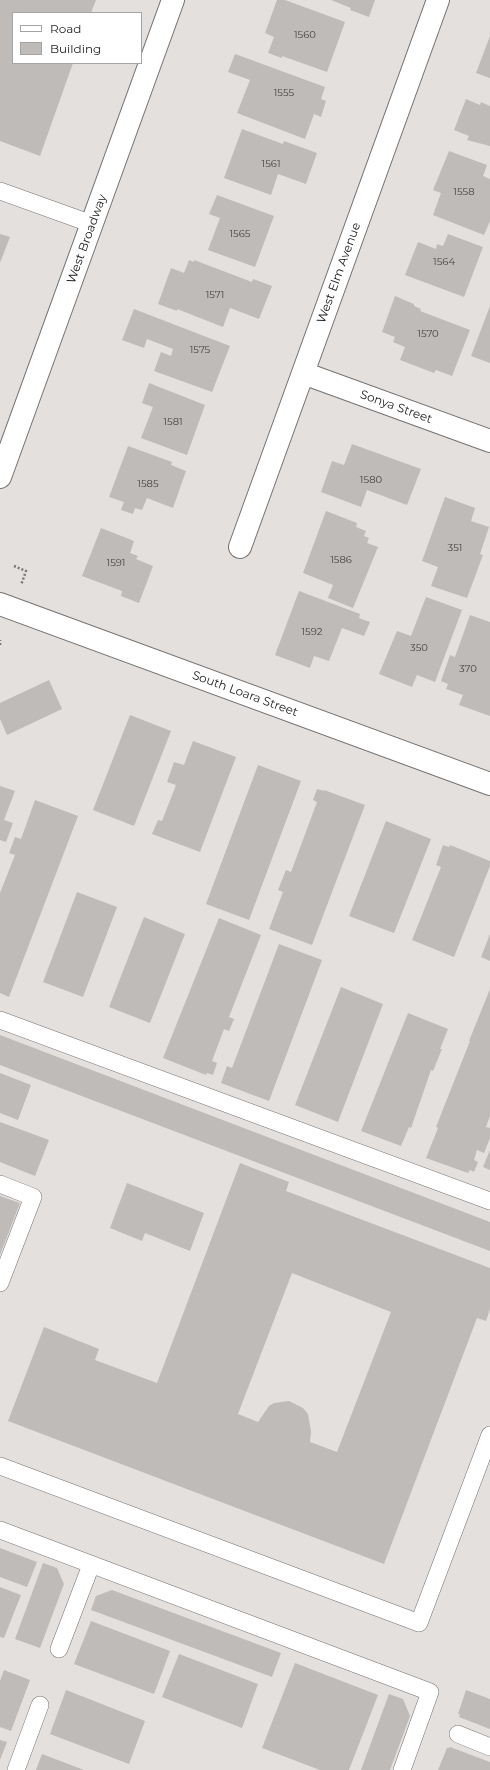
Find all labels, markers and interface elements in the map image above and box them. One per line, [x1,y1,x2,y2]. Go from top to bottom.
legend [12,12,142,64]
text: Road [50,21,81,36]
house number: 1560 [294,29,316,41]
text: Building [50,41,101,56]
house number: 1555 [274,87,294,99]
house number: 1561 [262,158,280,170]
house number: 1558 [453,186,475,198]
street label: West Broadway [64,192,110,286]
street label: West Elm Avenue [314,221,364,325]
house number: 1565 [229,228,251,240]
house number: 1564 [433,256,455,268]
house number: 1571 [206,289,224,301]
house number: 1570 [417,328,439,340]
house number: 1575 [190,344,210,356]
street label: Sonya Street [358,387,434,427]
house number: 1581 [163,416,183,428]
house number: 1580 [360,474,382,486]
house number: 1585 [137,478,159,490]
house number: 351 [448,542,462,554]
house number: 1586 [330,554,352,566]
house number: 1591 [107,557,125,569]
house number: 1592 [301,626,323,638]
house number: 350 [410,642,428,654]
house number: 370 [459,663,477,675]
street label: South Loara Street [190,668,300,720]

